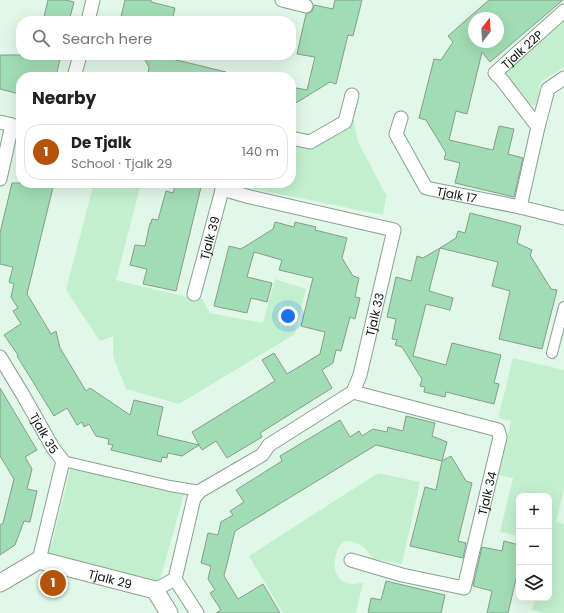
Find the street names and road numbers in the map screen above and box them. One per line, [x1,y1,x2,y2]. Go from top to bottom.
street label: Tjalk 22P [497,26,546,72]
street label: Tjalk 17 [435,182,479,207]
street label: Tjalk 39 [195,214,223,262]
street label: Tjalk 33 [361,291,388,338]
street label: Tjalk 35 [26,409,63,457]
street label: Tjalk 34 [473,469,500,517]
street label: Tjalk 29 [87,565,134,592]

